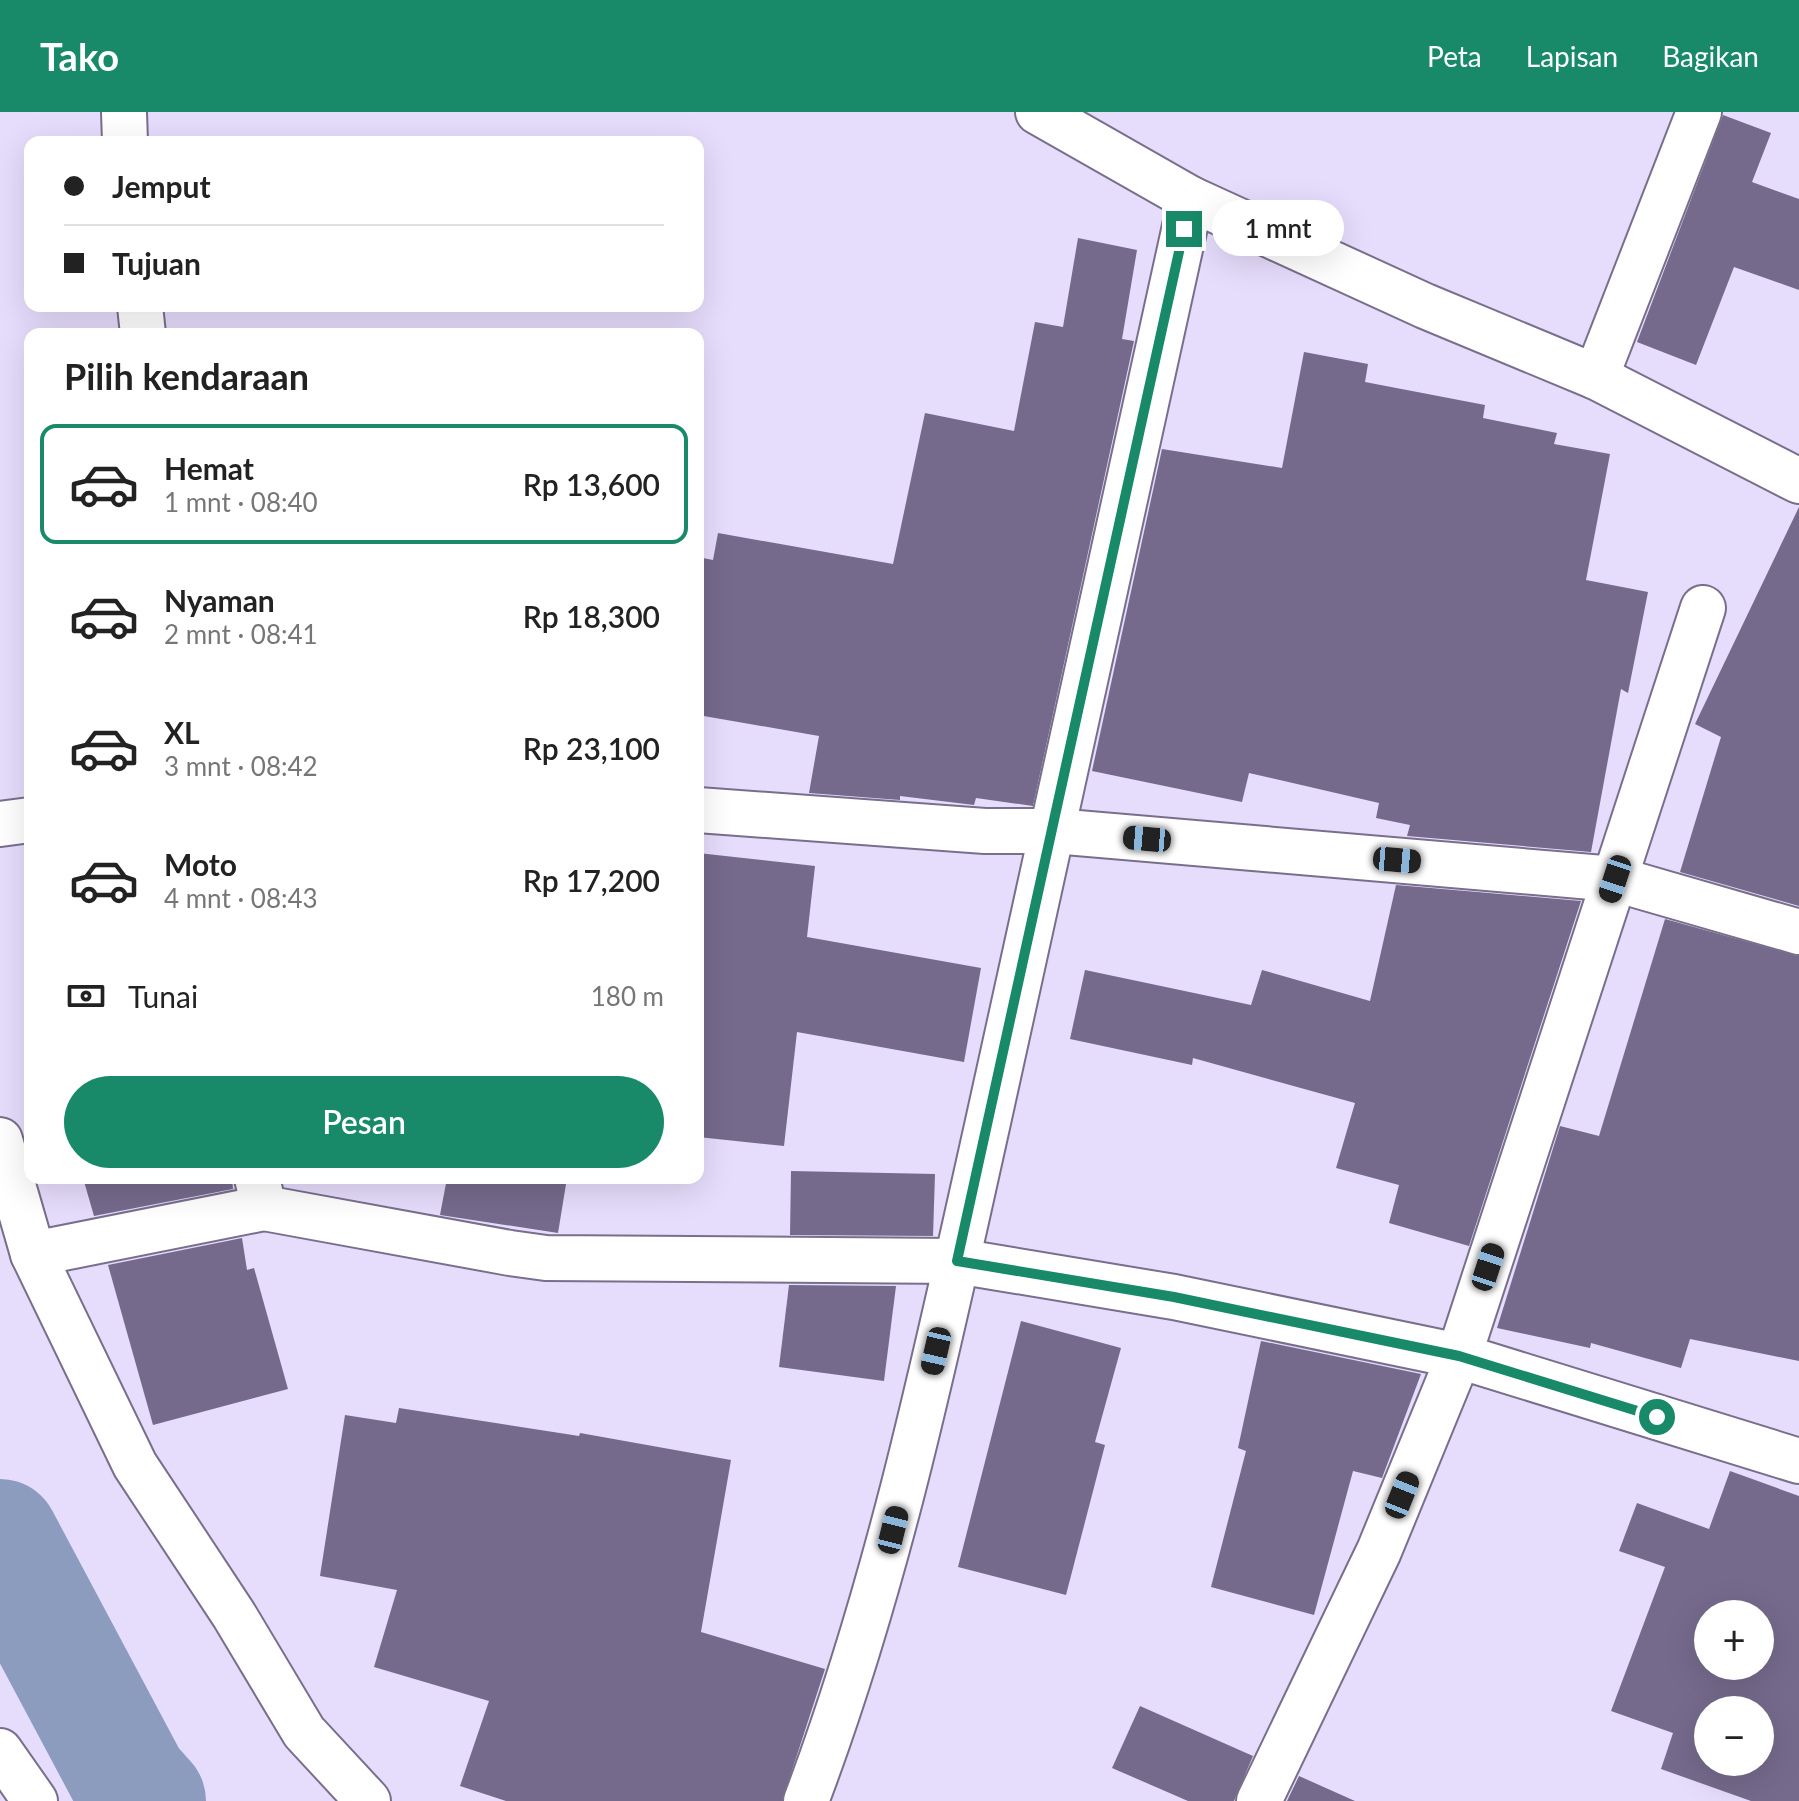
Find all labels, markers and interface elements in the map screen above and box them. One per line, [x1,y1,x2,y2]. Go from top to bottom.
text: Tako [40,33,119,79]
text: Peta [1427,39,1482,73]
text: Lapisan [1526,39,1618,73]
text: Bagikan [1662,39,1759,73]
text: Jemput [112,168,211,204]
callout: 1 mnt [1212,201,1344,257]
route end [1166,211,1202,247]
text: 1 mnt [1244,212,1312,244]
text: Tujuan [112,245,201,281]
text: Pilih kendaraan [64,354,309,398]
icon: car [68,448,140,520]
text: Hemat [164,450,254,486]
text: Rp 13,600 [523,466,660,502]
text: 1 mnt · 08:40 [164,486,318,518]
icon: car [68,580,140,652]
text: Nyaman [164,582,275,618]
text: Rp 18,300 [523,598,660,634]
text: 2 mnt · 08:41 [164,618,318,650]
icon: car [68,712,140,784]
text: XL [164,714,200,750]
text: Rp 23,100 [523,730,660,766]
text: 3 mnt · 08:42 [164,750,318,782]
car [1122,825,1172,853]
icon: car [68,844,140,916]
text: Moto [164,846,237,882]
car [1372,846,1422,874]
car [1596,852,1634,906]
text: Rp 17,200 [523,862,660,898]
text: 4 mnt · 08:43 [164,882,318,914]
icon: cash [64,974,108,1018]
text: Tunai [128,978,198,1014]
text: 180 m [591,980,664,1012]
button: Pesan [64,1076,664,1168]
car [1469,1240,1507,1294]
car [919,1325,953,1377]
route start [1639,1399,1675,1435]
car [1382,1468,1422,1522]
car [876,1504,910,1556]
map controls [1694,1600,1774,1776]
button: + [1694,1600,1774,1680]
button: − [1694,1696,1774,1776]

